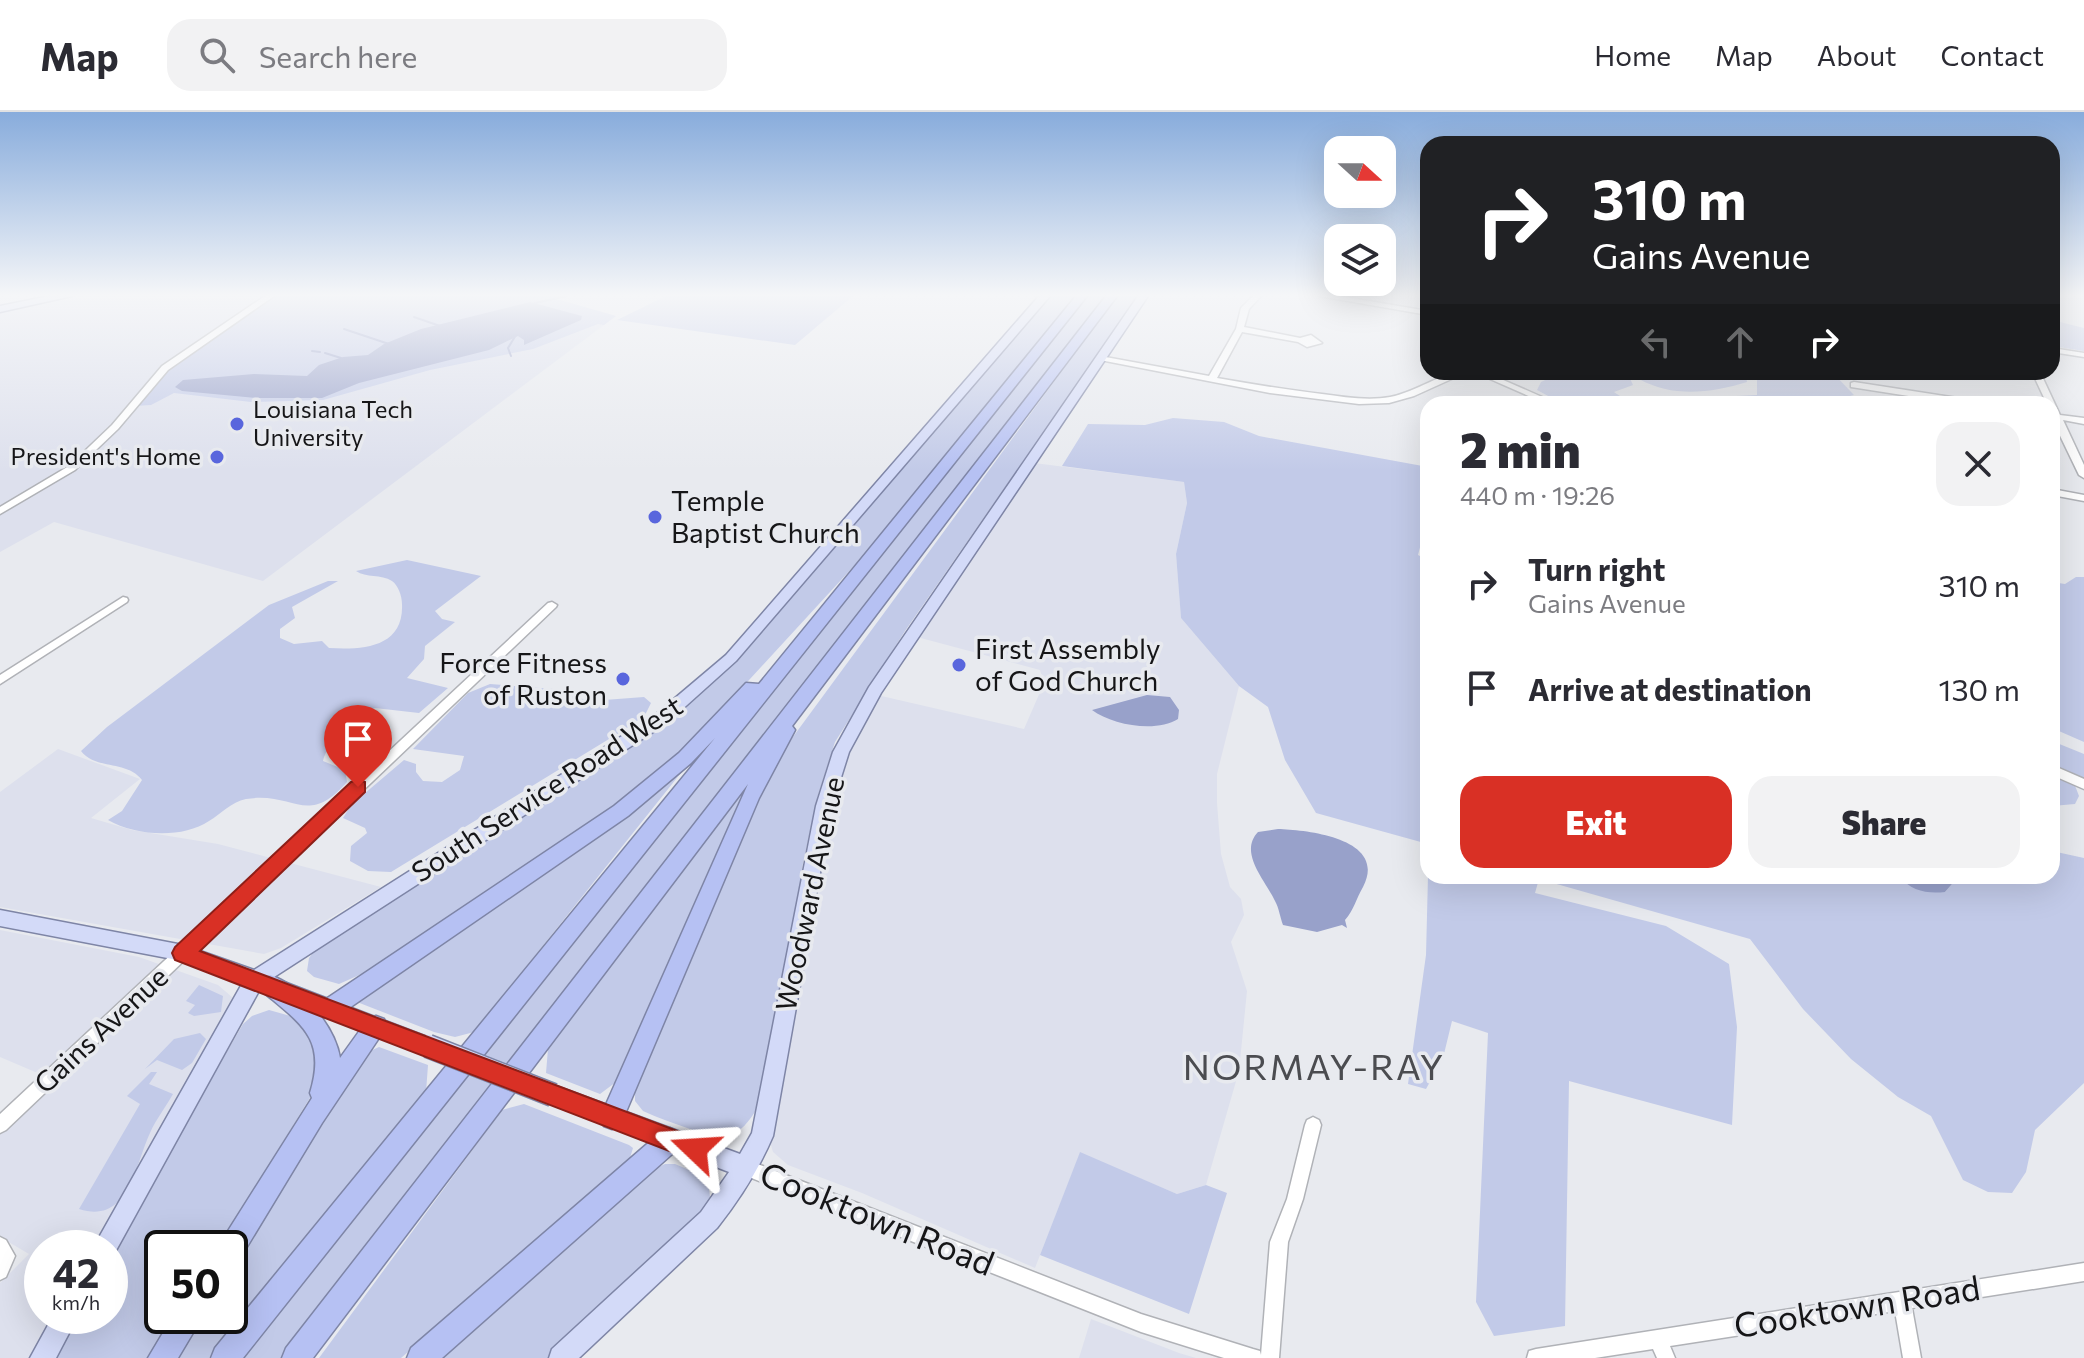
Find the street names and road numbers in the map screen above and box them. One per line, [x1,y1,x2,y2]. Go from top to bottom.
street label: South Service Road West [405,688,688,888]
street label: Woodward Avenue [768,774,850,1014]
street label: Gains Avenue [27,959,174,1100]
street label: Cooktown Road [755,1151,1001,1283]
street label: Cooktown Road [1731,1265,1983,1345]

